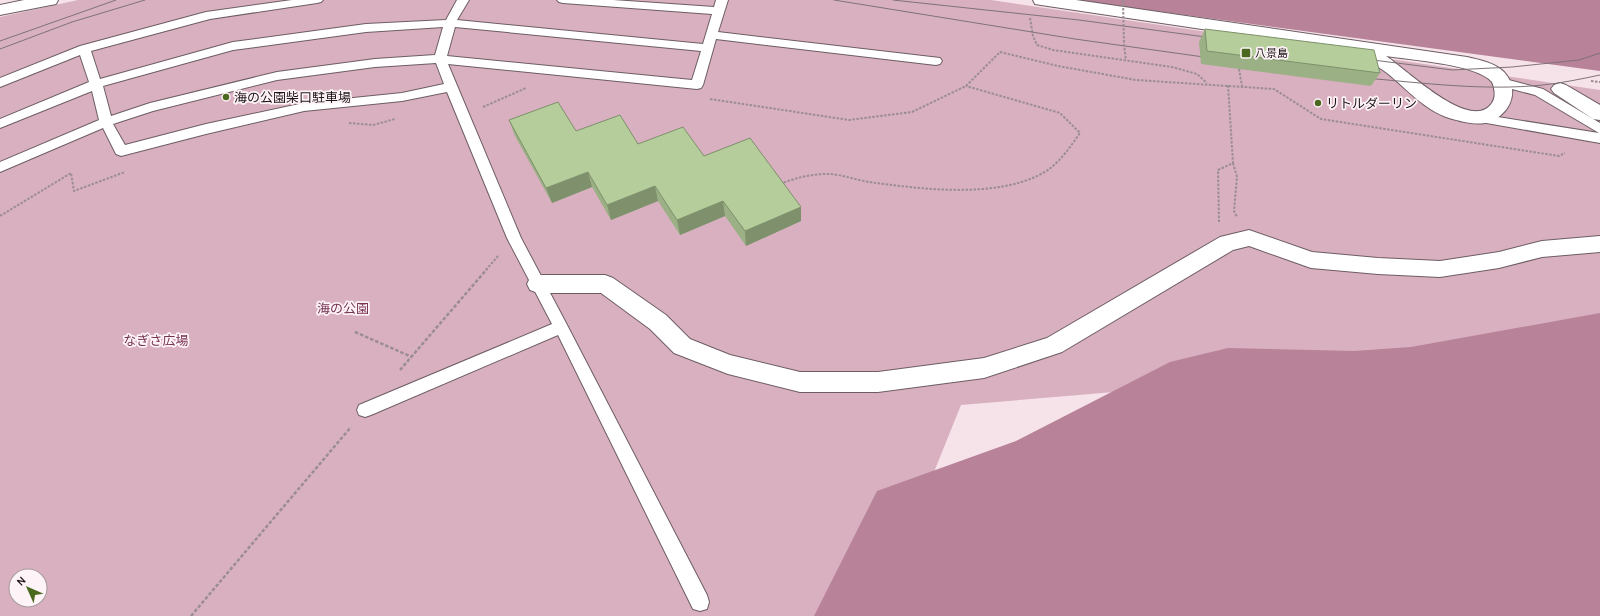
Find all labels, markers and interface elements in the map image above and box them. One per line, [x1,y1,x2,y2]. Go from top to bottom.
marker: 八景島 [1240,47,1252,59]
place label: 八景島 [1255,47,1288,60]
place label: 海の公園柴口駐車場 [234,90,351,105]
marker: 海の公園柴口駐車場 [221,92,231,102]
place label: リトルダーリン [1326,96,1417,111]
marker: リトルダーリン [1313,98,1323,108]
park label: 海の公園 [317,301,369,316]
park label: なぎさ広場 [123,333,189,348]
north arrow [8,568,48,608]
text: N [14,574,29,589]

